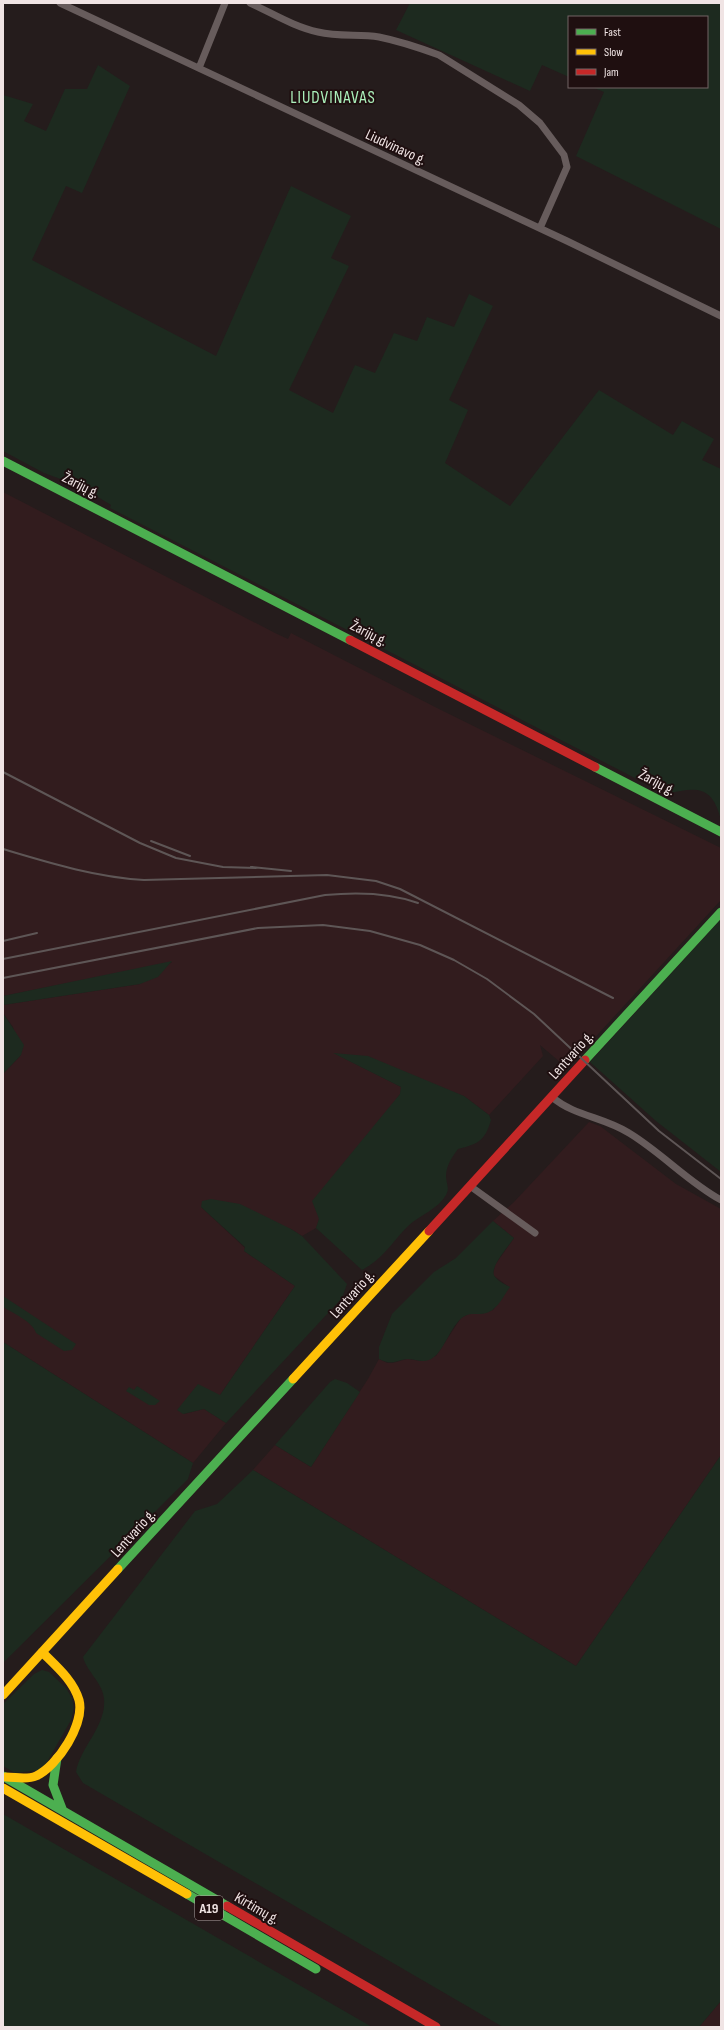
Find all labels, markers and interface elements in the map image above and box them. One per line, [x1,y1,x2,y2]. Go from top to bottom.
legend [568,16,708,88]
text: Fast [604,25,621,40]
text: Slow [604,45,623,60]
text: Jam [603,65,619,80]
district label: LIUDVINAVAS [290,88,376,108]
street label: Liudvinavo g. [362,125,429,170]
street label: Žarijų g. [59,468,103,503]
street label: Žarijų g. [347,616,391,651]
street label: Žarijų g. [635,765,679,800]
street label: Lentvario g. [545,1027,598,1083]
street label: Lentvario g. [326,1266,379,1322]
street label: Lentvario g. [107,1505,160,1561]
street label: Kirtimų g. [231,1888,283,1929]
road number: A19 [195,1896,223,1920]

